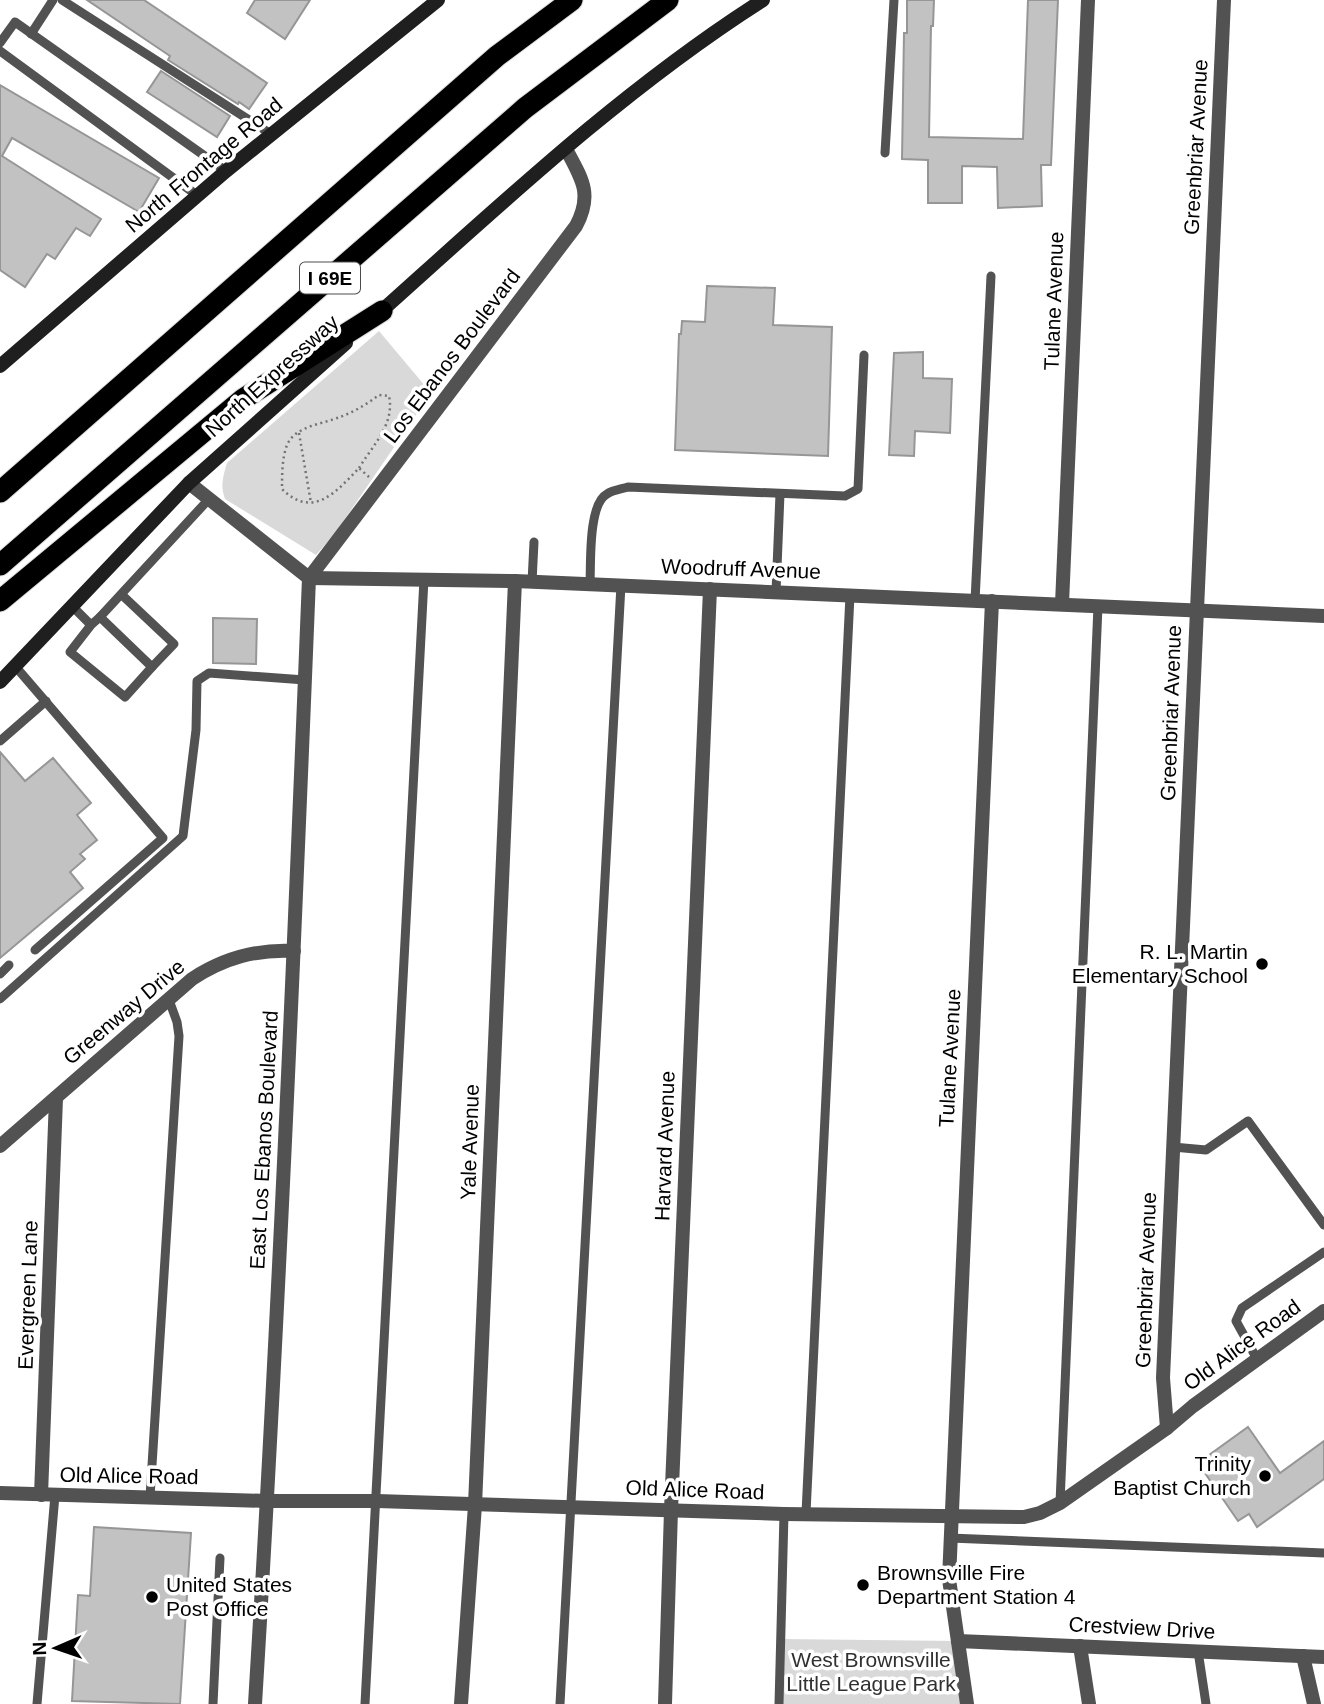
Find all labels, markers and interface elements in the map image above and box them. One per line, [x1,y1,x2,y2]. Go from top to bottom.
street label: Greenbriar Avenue [1179,59,1212,235]
street label: North Frontage Road [121,92,287,237]
street label: Tulane Avenue [1040,231,1067,371]
road number: I 69E [300,262,360,294]
street label: Los Ebanos Boulevard [379,264,524,447]
street label: North Expressway [201,310,343,441]
street label: Woodruff Avenue [661,554,821,583]
street label: Greenbriar Avenue [1156,625,1185,801]
place label: R. L. Martin Elementary School [1072,940,1248,987]
street label: Greenway Drive [59,954,189,1069]
marker: R. L. Martin Elementary School [1254,956,1270,972]
street label: Tulane Avenue [934,988,965,1128]
street label: East Los Ebanos Boulevard [245,1010,282,1270]
street label: Harvard Avenue [650,1071,679,1221]
street label: Yale Avenue [456,1084,483,1200]
street label: Greenbriar Avenue [1131,1192,1160,1368]
street label: Evergreen Lane [13,1220,42,1370]
street label: Old Alice Road [1179,1294,1305,1395]
place label: Trinity Baptist Church [1113,1452,1251,1499]
street label: Old Alice Road [59,1463,199,1488]
marker: Trinity Baptist Church [1257,1468,1273,1484]
street label: Old Alice Road [625,1476,765,1503]
place label: Brownsville Fire Department Station 4 [877,1561,1076,1608]
place label: United States Post Office [166,1573,292,1620]
marker: Brownsville Fire Department Station 4 [855,1577,871,1593]
marker: United States Post Office [144,1589,160,1605]
street label: Crestview Drive [1068,1612,1216,1643]
north arrow [21,1613,91,1683]
text: N [29,1641,50,1656]
park label: West Brownsville Little League Park [786,1648,956,1695]

